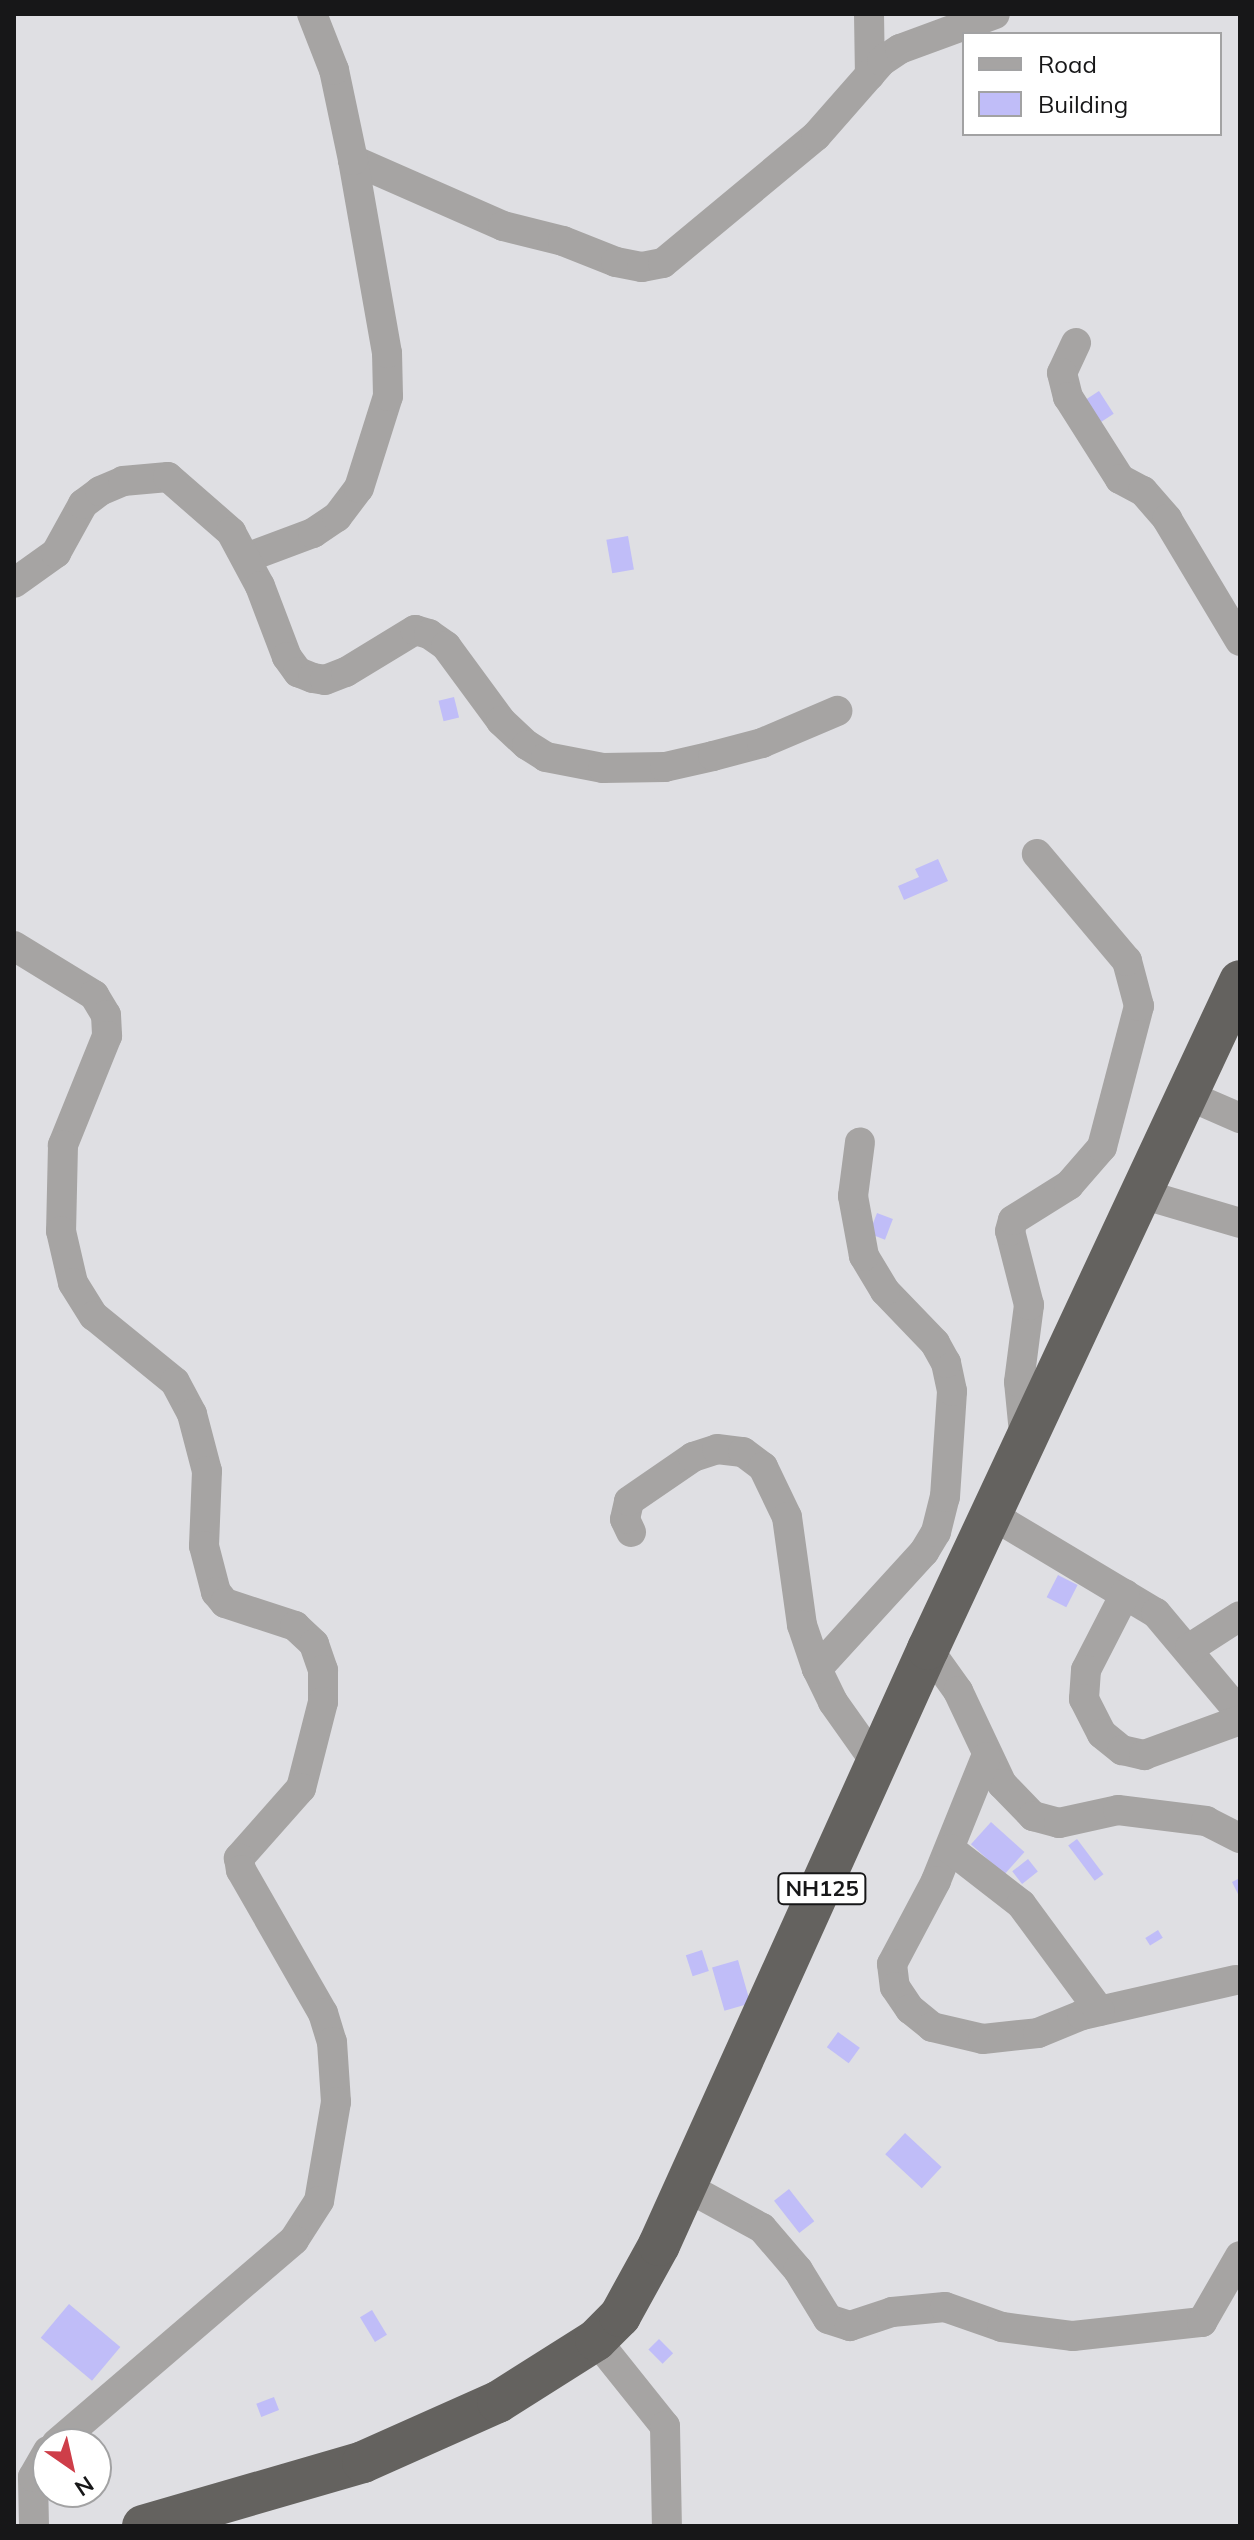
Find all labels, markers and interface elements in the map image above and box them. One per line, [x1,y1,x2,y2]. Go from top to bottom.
legend [962,32,1222,136]
text: Road [1038,49,1097,79]
text: Building [1038,89,1128,119]
road number: NH125 [776,1871,868,1907]
north arrow [32,2428,112,2508]
text: N [70,2470,99,2502]

